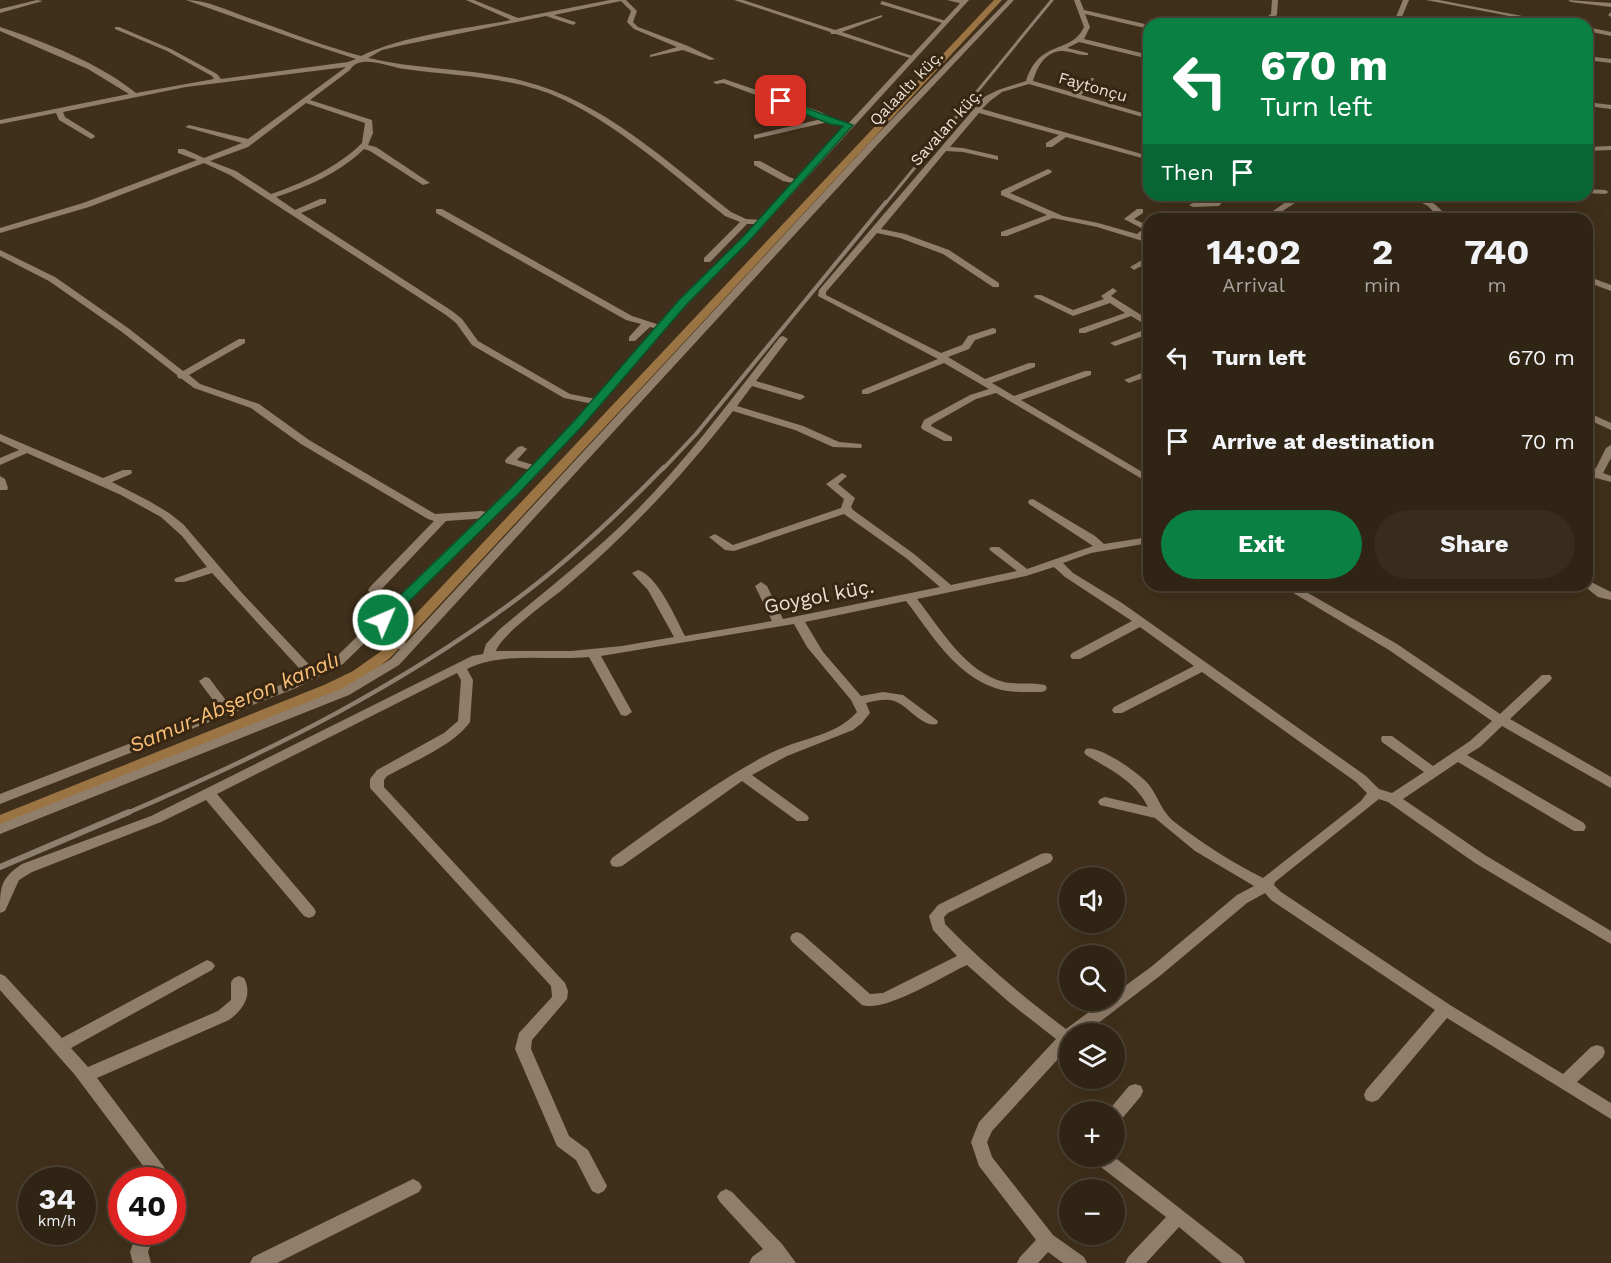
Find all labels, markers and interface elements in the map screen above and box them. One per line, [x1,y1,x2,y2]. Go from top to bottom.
text: 670 m [1260,41,1388,90]
icon: left [1161,42,1239,120]
street label: Qalaaltı küç. [865,46,947,130]
street label: Faytonçu [1056,68,1130,106]
pin [755,75,806,126]
icon: arrive [764,84,797,117]
street label: Savalan küç. [906,84,986,170]
text: Turn left [1260,91,1372,123]
icon: arrive [1226,156,1259,189]
text: Then [1161,160,1214,185]
text: 14:02 [1206,231,1301,273]
text: 2 [1372,231,1393,273]
text: 740 [1464,231,1530,273]
text: Arrival [1222,273,1285,297]
text: min [1364,273,1401,297]
text: m [1487,273,1506,297]
icon: left [1161,341,1194,374]
text: Turn left [1212,345,1306,370]
text: 670 m [1508,345,1575,370]
icon: arrive [1161,425,1194,458]
text: Arrive at destination [1212,429,1435,454]
text: 70 m [1521,429,1575,454]
button: Exit [1161,510,1362,579]
button: Share [1374,510,1575,579]
street label: Goygol küç. [762,574,876,618]
position arrow [351,588,415,652]
water label: Samur-Abşeron kanalı [125,646,343,758]
map controls [1059,867,1125,1245]
button: sound [1059,867,1125,933]
button: search [1059,945,1125,1011]
button: layers [1059,1023,1125,1089]
button: + [1059,1101,1125,1167]
speed limit sign: 40 [108,1167,186,1245]
button: − [1059,1179,1125,1245]
text: 34 [38,1181,76,1216]
text: km/h [38,1212,76,1230]

